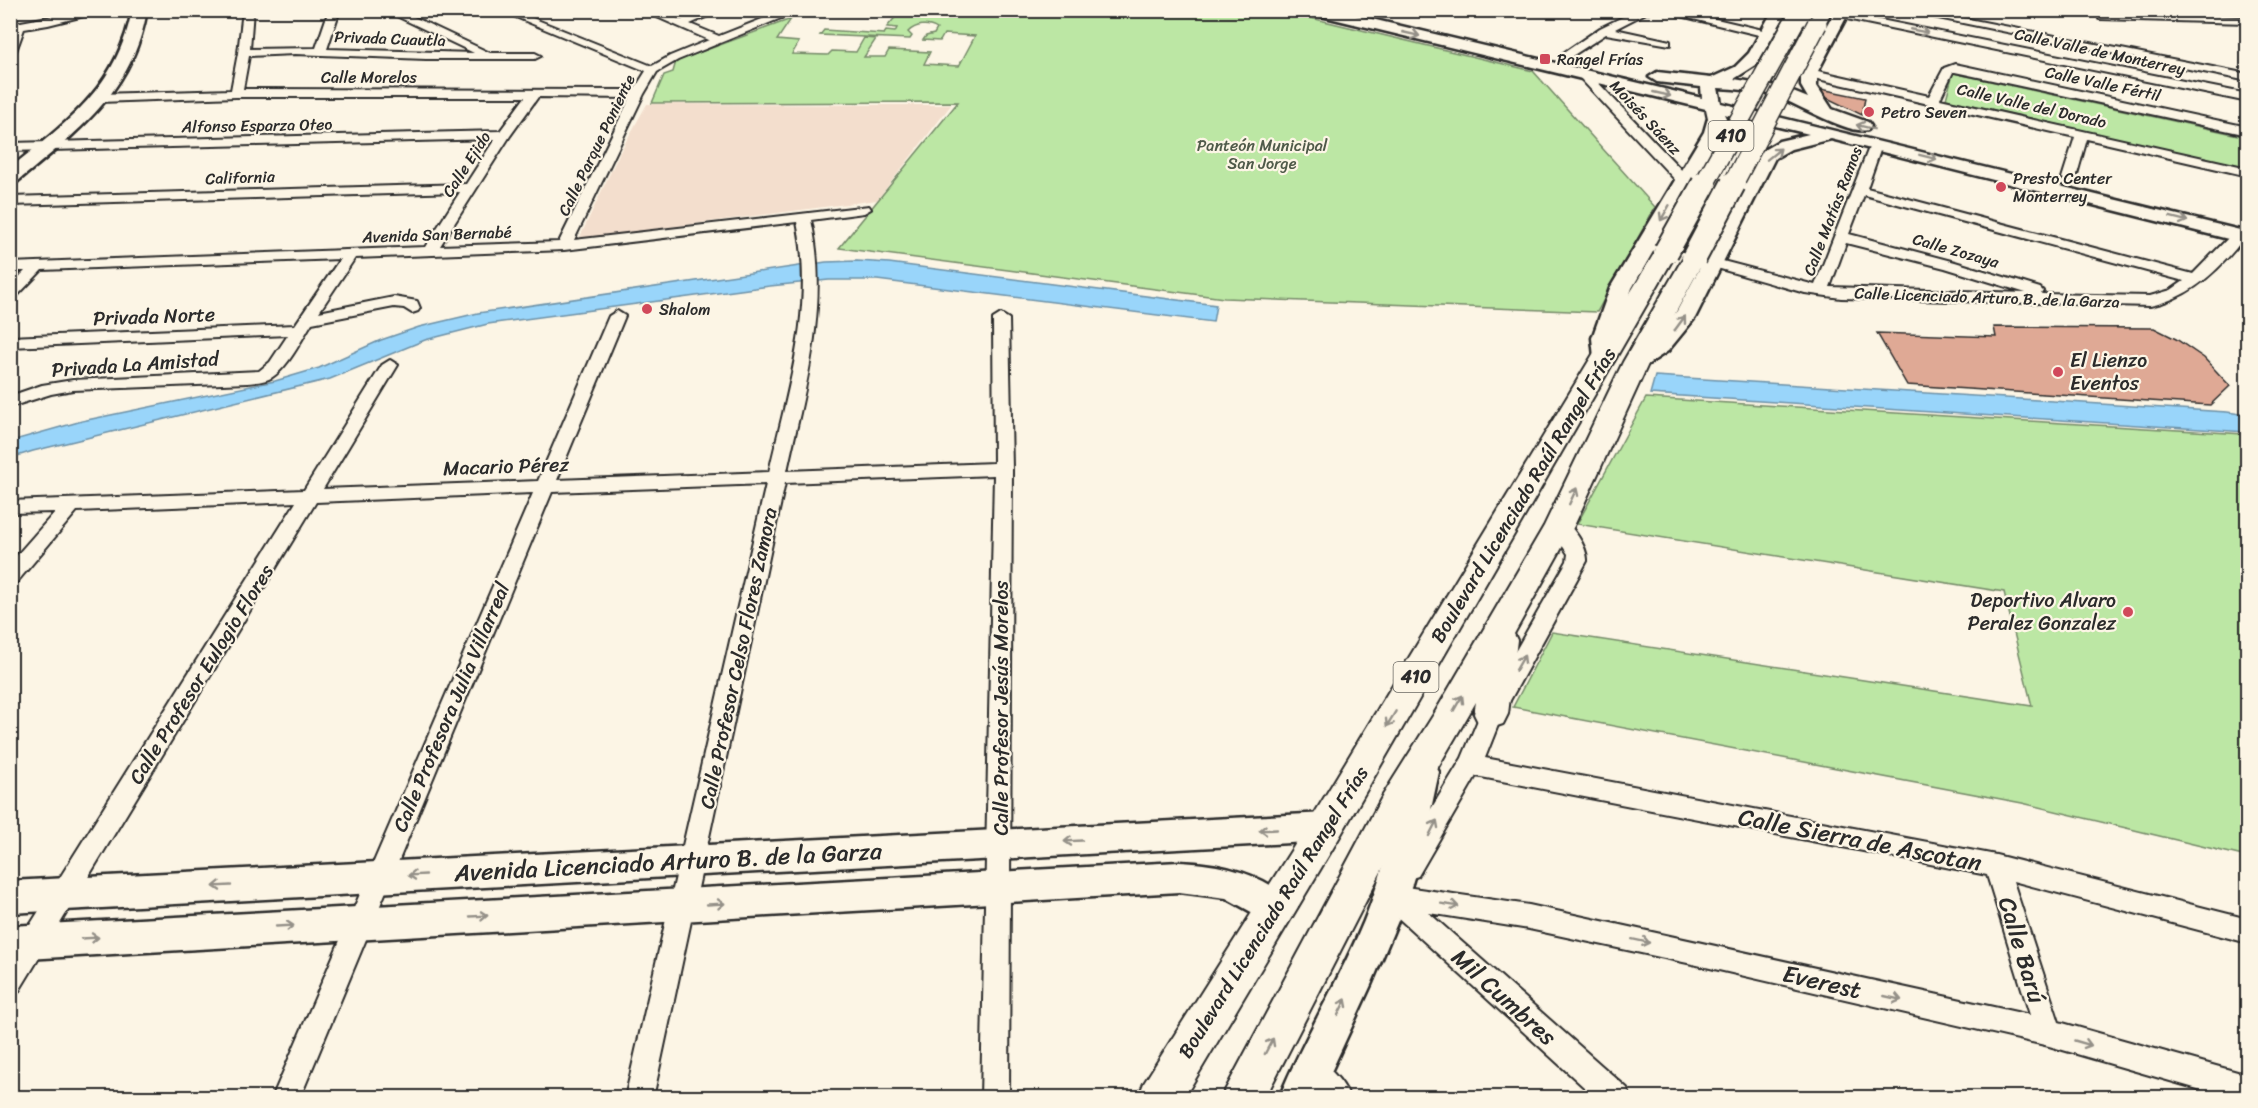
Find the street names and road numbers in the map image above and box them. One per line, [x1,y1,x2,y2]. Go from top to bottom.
street label: Calle Valle de Monterrey [2012,19,2189,84]
street label: Privada Cuautla [334,22,446,55]
street label: Calle Valle Fértil [2042,57,2164,110]
street label: Calle Morelos [321,63,418,92]
street label: Calle Parque Poniente [550,69,643,221]
street label: Moisés Sáenz [1603,73,1689,162]
street label: Calle Valle del Dorado [1954,74,2109,137]
street label: Alfonso Esparza Oteo [181,110,333,141]
road number: 410 [1708,121,1754,151]
street label: Calle Ejido [434,125,499,203]
street label: Calle Matías Ramos [1795,142,1871,280]
street label: California [205,162,276,193]
street label: Avenida San Bernabé [361,217,512,252]
street label: Calle Zozaya [1909,224,2003,277]
street label: Calle Licenciado Arturo B. de la Garza [1854,278,2120,317]
street label: Privada Norte [92,297,216,336]
street label: Boulevard Licenciado Raúl Rangel Frías [1421,340,1626,650]
street label: Privada La Amistad [50,341,221,388]
street label: Macario Pérez [443,447,570,486]
street label: Calle Profesor Celso Flores Zamora [689,504,788,812]
street label: Calle Profesor Eulogio Flores [119,557,284,791]
street label: Calle Profesora Julia Villarreal [383,577,520,838]
street label: Calle Profesor Jesús Morelos [984,580,1019,836]
road number: 410 [1394,662,1438,692]
street label: Boulevard Licenciado Raúl Rangel Frías [1169,758,1379,1066]
street label: Calle Sierra de Ascotan [1735,796,1985,884]
street label: Avenida Licenciado Arturo B. de la Garza [452,830,884,894]
street label: Calle Barú [1986,892,2058,1009]
street label: Mil Cumbres [1441,938,1567,1056]
street label: Everest [1779,953,1865,1011]

